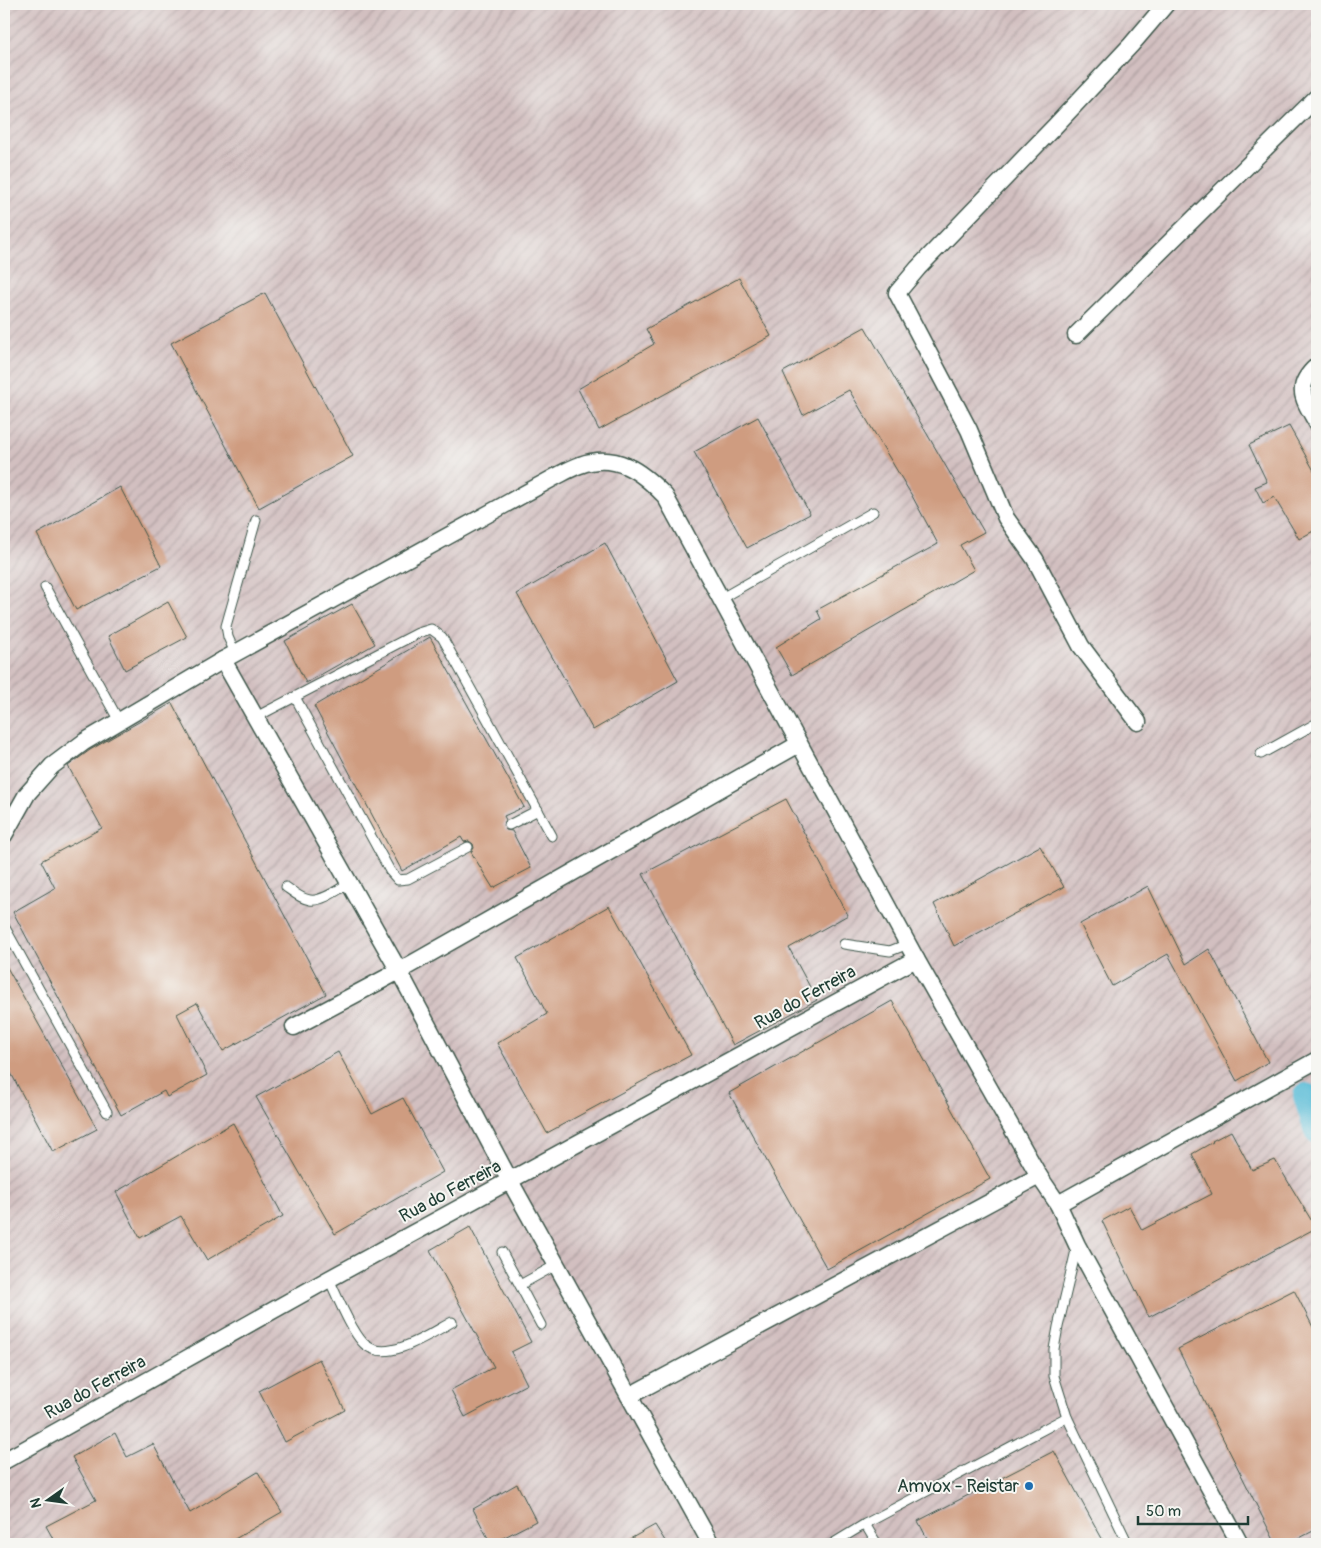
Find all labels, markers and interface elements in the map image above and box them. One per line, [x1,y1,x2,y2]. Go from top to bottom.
street label: Rua do Ferreira [751,960,860,1035]
street label: Rua do Ferreira [395,1155,505,1228]
street label: Rua do Ferreira [41,1350,150,1425]
place label: Amvox - Reistar [897,1475,1020,1498]
north arrow [22,1476,72,1526]
marker: Amvox - Reistar [1023,1480,1035,1492]
scale bar [1138,1493,1248,1525]
text: N [26,1496,45,1510]
text: 50 m [1146,1502,1181,1521]

